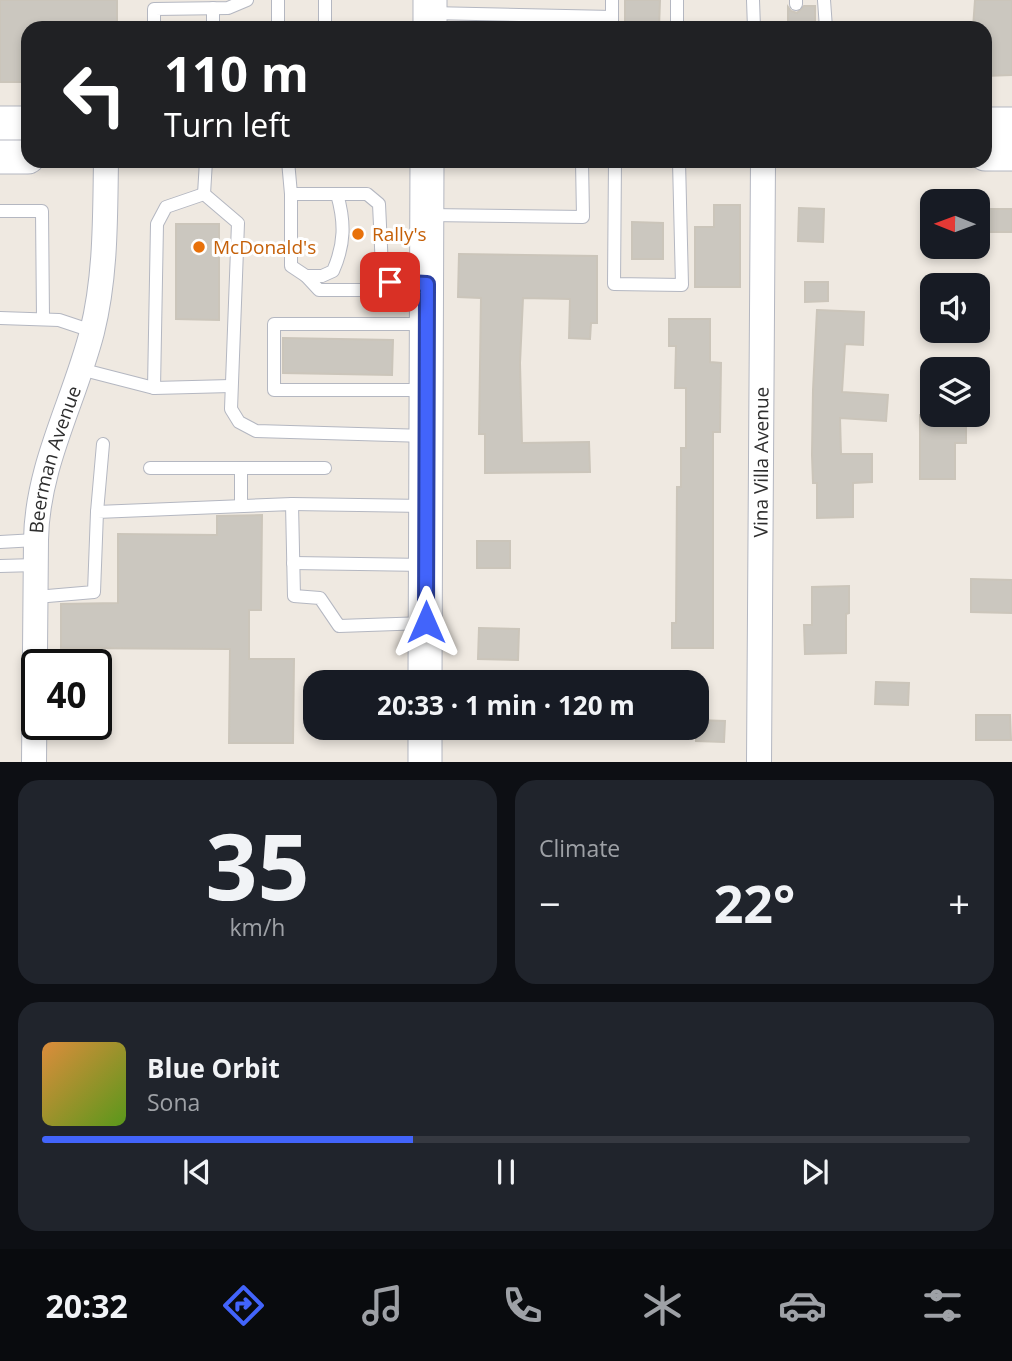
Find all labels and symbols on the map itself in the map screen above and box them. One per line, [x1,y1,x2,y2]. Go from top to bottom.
north arrow [920,189,990,259]
place label: Rally's [372,221,427,247]
marker: Rally's [350,226,366,242]
place label: McDonald's [213,234,316,260]
marker: McDonald's [191,239,207,255]
pin [360,252,420,312]
street label: Beerman Avenue [23,382,87,534]
street label: Vina Villa Avenue [747,387,775,537]
position arrow [389,585,463,659]
speed limit sign: 40 [21,649,112,740]

